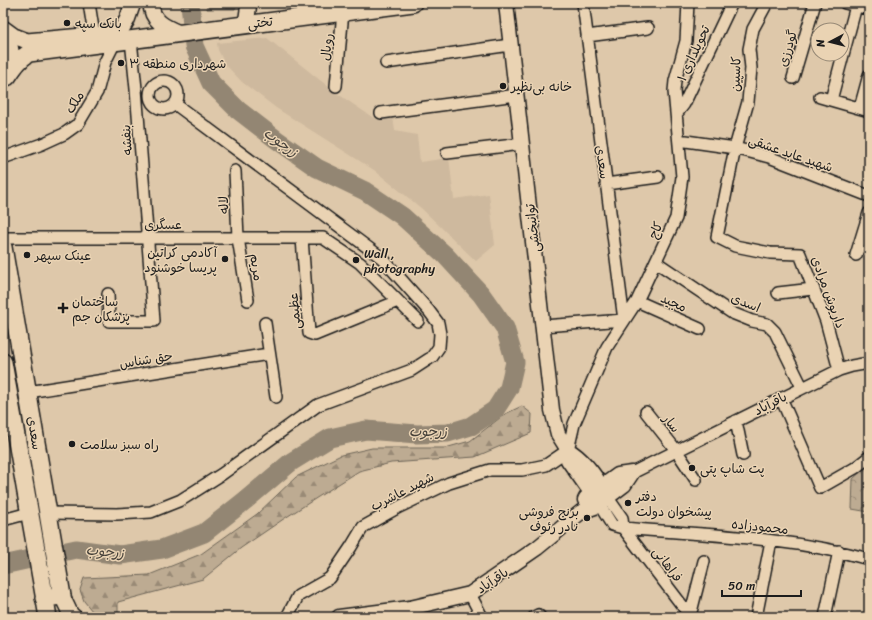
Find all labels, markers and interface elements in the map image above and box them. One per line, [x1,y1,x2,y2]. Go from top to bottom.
street label: تختی [246,10,274,35]
place label: بانک سپه [75,12,122,35]
marker: بانک سپه [62,18,72,28]
street label: تحویلداری ۱ [670,21,717,85]
north arrow [810,22,850,62]
street label: گودرزی [771,26,804,69]
street label: رویال [314,32,339,62]
text: N [811,38,831,49]
place label: شهرداری منطقه ۳ [129,52,226,75]
street label: کاسپین [723,55,748,92]
marker: شهرداری منطقه ۳ [116,58,126,68]
place label: خانه بی‌نظیر [510,75,572,98]
marker: خانه بی‌نظیر [498,81,508,91]
street label: ملک [58,86,90,118]
water label: زرجوب [258,121,304,164]
street label: بنفشه [114,124,139,156]
street label: شهید عابد عشقی [745,128,836,179]
street label: سعدی [589,144,616,180]
street label: لاله [212,195,235,215]
street label: توانبخشی [518,202,547,254]
street label: عسگری [144,213,182,236]
street label: کاج [641,217,670,243]
place label: آکادمی کراتین پریسا خوشنود [144,241,218,279]
place label: Wall , photography [363,242,435,280]
place label: عینک سپهر [34,244,91,267]
marker: عینک سپهر [22,250,32,260]
street label: مریم [243,252,270,282]
street label: داریوش مرادی [805,253,852,332]
marker: آکادمی کراتین پریسا خوشنود [220,254,230,264]
marker: Wall , photography [351,255,361,265]
street label: اسدی [727,286,764,319]
street label: مجید [657,287,691,318]
place label: ساختمان پزشکان جم [72,290,130,328]
street label: عظیمی [281,292,308,330]
marker: ساختمان پزشکان جم [57,302,69,314]
street label: حق شناس [118,344,174,375]
street label: باقرآباد [749,385,791,422]
street label: سار [656,408,686,438]
street label: سعدی [20,415,49,452]
water label: زرجوب [409,419,448,444]
place label: راه سبز سلامت [80,433,159,456]
marker: راه سبز سلامت [67,439,77,449]
place label: پت شاپ پتی [700,457,765,480]
marker: پت شاپ پتی [687,463,697,473]
street label: شهید عاشرب [366,466,438,517]
place label: دفتر پیشخوان دولت [635,485,712,523]
marker: دفتر پیشخوان دولت [623,498,633,508]
place label: برنج فروشی نادر رئوف [519,500,579,538]
street label: محمودزاده [730,512,790,541]
marker: برنج فروشی نادر رئوف [582,513,592,523]
water label: زرجوب [85,537,126,566]
street label: فراهانی [647,542,689,587]
street label: باقرآباد [471,561,513,600]
scale bar [722,572,801,598]
text: 50 m [728,575,755,597]

